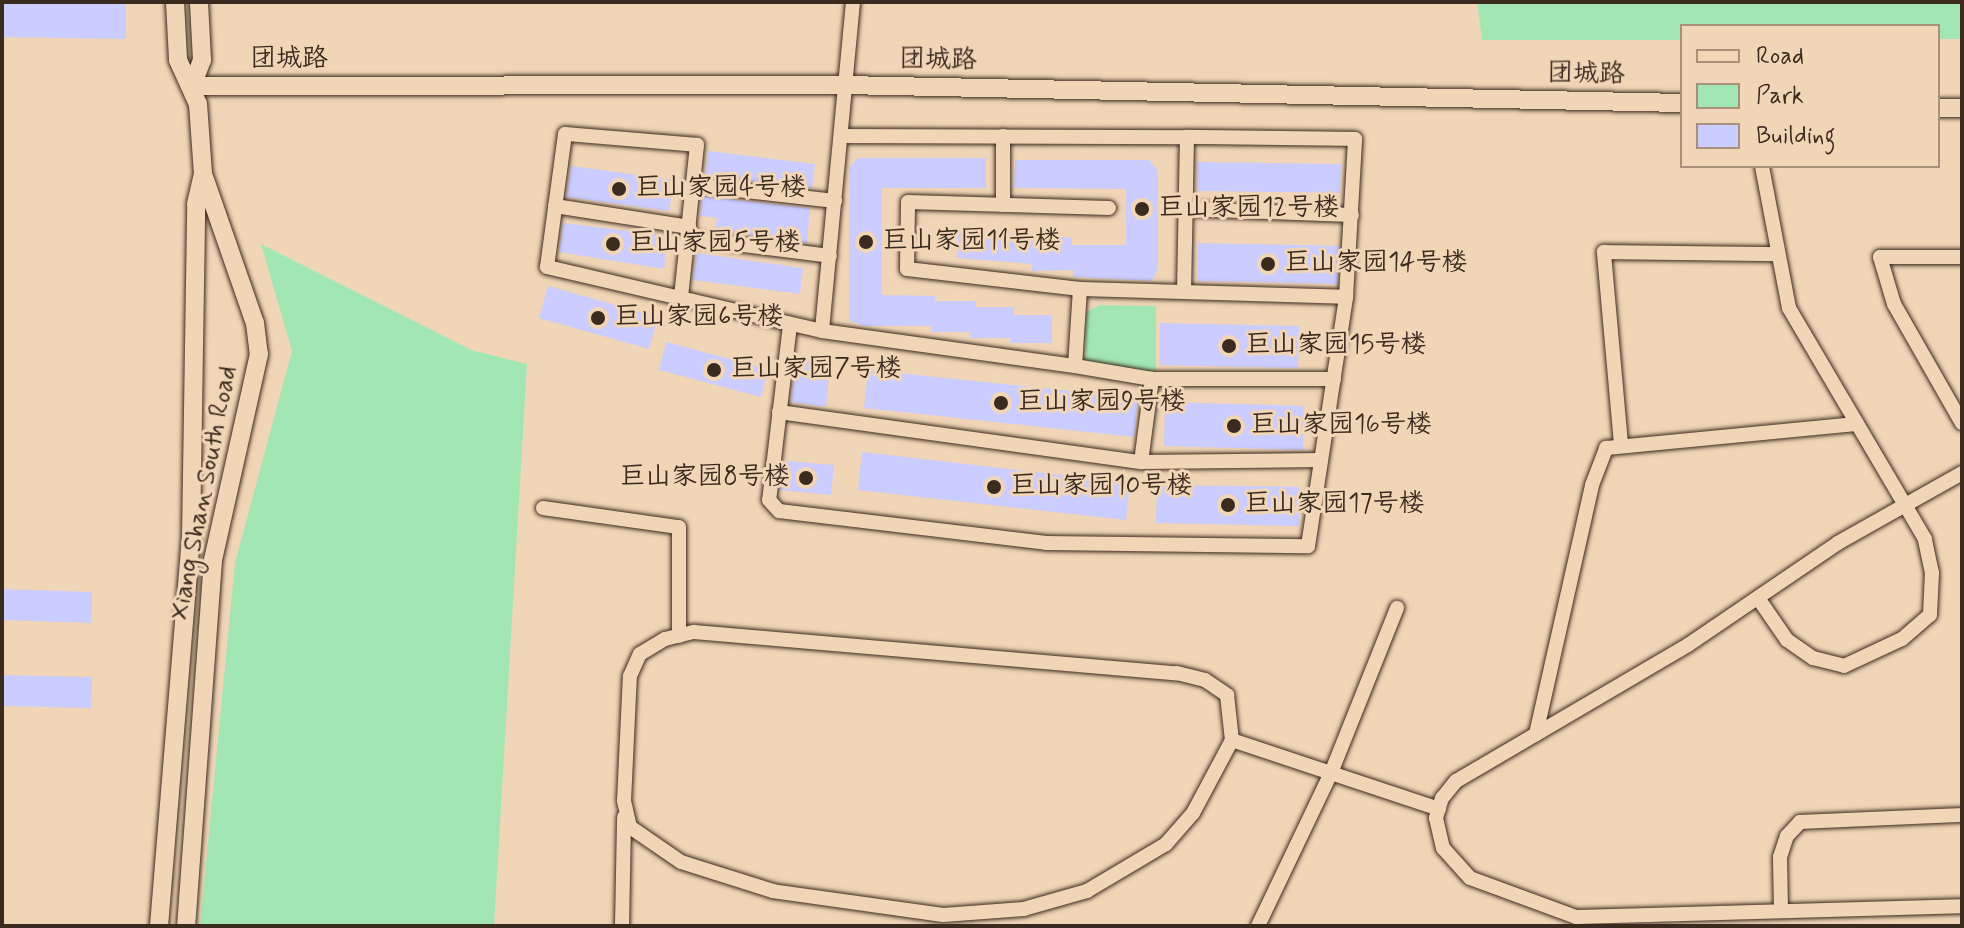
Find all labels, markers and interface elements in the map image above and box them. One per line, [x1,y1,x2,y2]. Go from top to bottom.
legend [1680,24,1940,168]
text: Road [1756,41,1804,72]
street label: 团城路 [250,44,328,76]
street label: 团城路 [899,45,977,77]
street label: 团城路 [1547,59,1625,91]
text: Park [1756,81,1804,112]
text: Building [1756,121,1836,152]
place label: 巨山家园4号楼 [635,173,806,205]
marker: 巨山家园4号楼 [610,180,628,198]
place label: 巨山家园12号楼 [1158,193,1339,225]
marker: 巨山家园12号楼 [1133,200,1151,218]
place label: 巨山家园11号楼 [882,226,1061,258]
place label: 巨山家园5号楼 [629,228,801,260]
marker: 巨山家园11号楼 [857,233,875,251]
marker: 巨山家园5号楼 [604,235,622,253]
place label: 巨山家园14号楼 [1284,248,1467,280]
marker: 巨山家园14号楼 [1259,255,1277,273]
place label: 巨山家园6号楼 [614,302,783,334]
marker: 巨山家园6号楼 [589,309,607,327]
place label: 巨山家园15号楼 [1245,330,1426,362]
marker: 巨山家园15号楼 [1220,337,1238,355]
place label: 巨山家园7号楼 [730,354,902,386]
marker: 巨山家园7号楼 [705,361,723,379]
street label: Xiang Shan South Road [166,366,244,620]
place label: 巨山家园9号楼 [1017,387,1186,419]
marker: 巨山家园9号楼 [992,394,1010,412]
place label: 巨山家园16号楼 [1250,410,1432,442]
marker: 巨山家园16号楼 [1225,417,1243,435]
place label: 巨山家园8号楼 [619,462,790,494]
marker: 巨山家园8号楼 [797,469,815,487]
place label: 巨山家园10号楼 [1010,471,1192,503]
marker: 巨山家园10号楼 [985,478,1003,496]
place label: 巨山家园17号楼 [1244,489,1425,521]
marker: 巨山家园17号楼 [1219,496,1237,514]

